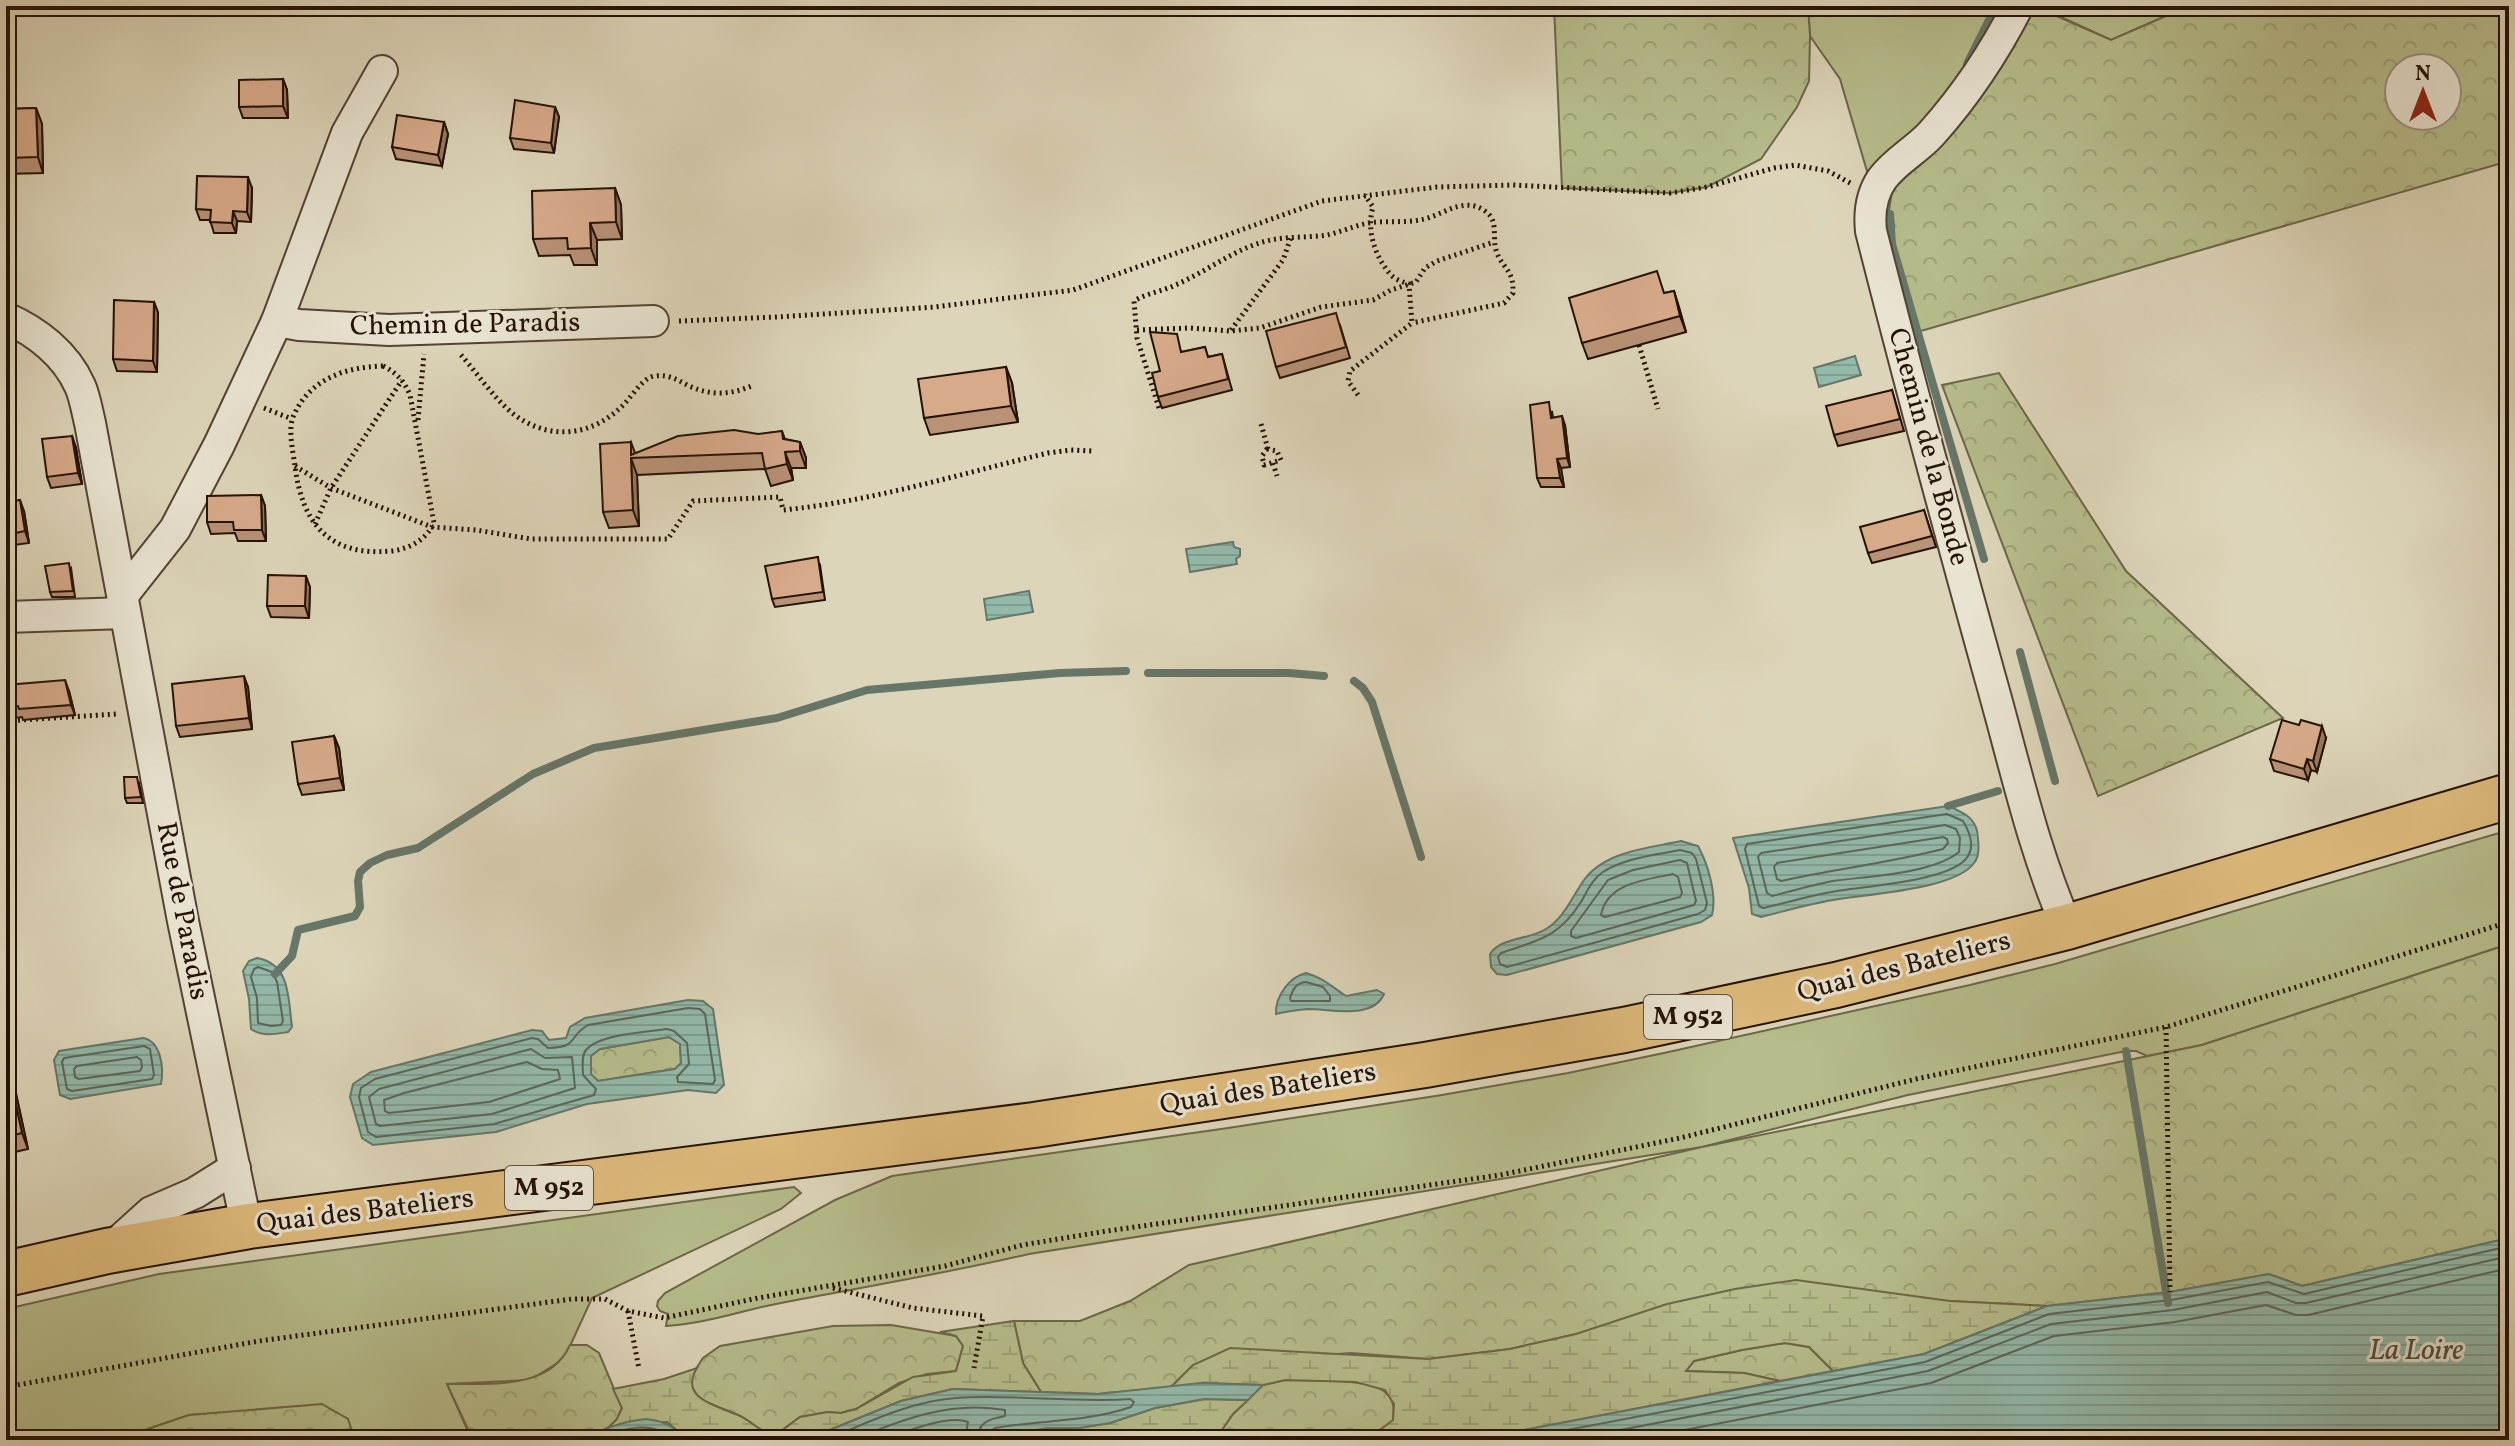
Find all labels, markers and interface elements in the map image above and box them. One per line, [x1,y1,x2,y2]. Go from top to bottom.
north arrow [2383,52,2463,132]
text: N [2415,59,2431,90]
street label: Chemin de Paradis [349,303,581,347]
street label: Chemin de la Bonde [1878,324,1978,570]
street label: Rue de Paradis [146,819,218,1003]
street label: Quai des Bateliers [1793,922,2015,1012]
road number: M 952 [1644,995,1732,1039]
street label: Quai des Bateliers [1157,1053,1379,1125]
road number: M 952 [505,1166,593,1210]
street label: Quai des Bateliers [254,1179,476,1245]
water label: La Loire [2369,1330,2463,1372]

